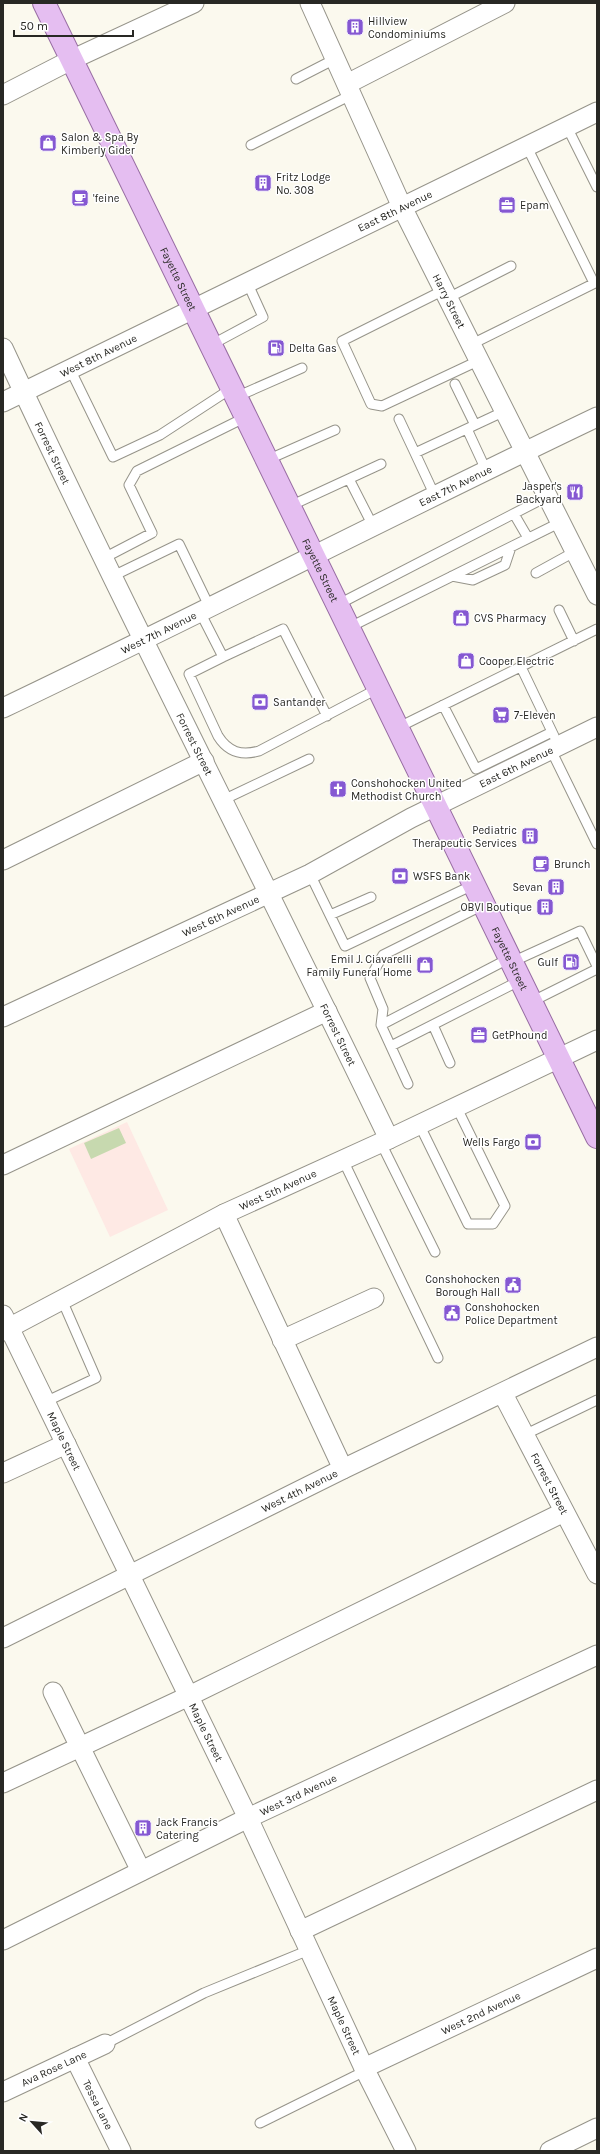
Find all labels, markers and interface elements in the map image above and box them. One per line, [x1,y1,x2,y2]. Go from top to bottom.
scale bar [14,12,133,38]
place label: Hillview Condominiums [368,15,446,41]
building icon: Hillview Condominiums [345,17,365,37]
text: 50 m [20,19,48,33]
place label: Salon & Spa By Kimberly Gider [61,131,138,157]
shop icon: Salon & Spa By Kimberly Gider [38,133,58,153]
place label: Fritz Lodge No. 308 [276,171,331,197]
building icon: Fritz Lodge No. 308 [253,173,273,193]
street label: East 8th Avenue [355,187,434,234]
cafe icon: 'feine [70,188,90,208]
place label: 'feine [93,192,120,205]
office icon: Epam [497,195,517,215]
place label: Epam [520,199,549,212]
street label: Fayette Street [158,245,200,313]
street label: Harry Street [430,272,468,330]
street label: West 8th Avenue [58,331,139,380]
fuel station icon: Delta Gas [266,338,286,358]
place label: Delta Gas [289,342,337,355]
street label: Forrest Street [32,419,73,486]
street label: East 7th Avenue [417,462,494,509]
place label: Jasper's Backyard [516,480,562,506]
restaurant icon: Jasper's Backyard [565,482,585,502]
street label: Fayette Street [300,536,342,604]
street label: West 7th Avenue [119,608,199,656]
shop icon: CVS Pharmacy [451,608,471,628]
place label: CVS Pharmacy [474,612,546,625]
shop icon: Cooper Electric [456,651,476,671]
place label: Cooper Electric [479,655,554,668]
bank icon: Santander [250,692,270,712]
place label: Santander [273,696,325,709]
supermarket icon: 7-Eleven [491,705,511,725]
place label: 7-Eleven [514,709,556,722]
street label: Forrest Street [174,711,216,777]
street label: East 6th Avenue [477,743,555,790]
place label: Conshohocken United Methodist Church [351,777,462,803]
church icon: Conshohocken United Methodist Church [328,779,348,799]
place label: Pediatric Therapeutic Services [413,824,517,850]
building icon: Pediatric Therapeutic Services [520,826,540,846]
cafe icon: Brunch [531,854,551,874]
place label: Brunch [554,858,590,871]
bank icon: WSFS Bank [390,866,410,886]
place label: WSFS Bank [413,870,470,883]
building icon: Sevan [546,877,566,897]
place label: Sevan [512,881,543,894]
street label: West 6th Avenue [180,892,262,939]
building icon: OBVI Boutique [535,897,555,917]
place label: OBVI Boutique [461,901,532,914]
street label: Fayette Street [489,925,531,992]
fuel station icon: Gulf [561,952,581,972]
place label: Emil J. Ciavarelli Family Funeral Home [307,953,412,979]
shop icon: Emil J. Ciavarelli Family Funeral Home [415,955,435,975]
place label: Gulf [537,956,558,969]
street label: Forrest Street [318,1001,359,1068]
office icon: GetPhound [469,1025,489,1045]
place label: GetPhound [492,1029,547,1042]
bank icon: Wells Fargo [523,1132,543,1152]
place label: Wells Fargo [463,1136,520,1149]
street label: West 5th Avenue [237,1166,319,1213]
place label: Conshohocken Borough Hall [425,1273,500,1299]
public building icon: Conshohocken Borough Hall [503,1275,523,1295]
place label: Conshohocken Police Department [465,1301,558,1327]
public building icon: Conshohocken Police Department [442,1303,462,1323]
street label: Maple Street [45,1410,84,1472]
street label: Forrest Street [528,1450,571,1517]
street label: West 4th Avenue [259,1466,340,1515]
street label: Maple Street [186,1701,226,1764]
street label: West 3rd Avenue [258,1771,339,1818]
place label: Jack Francis Catering [156,1816,218,1842]
building icon: Jack Francis Catering [133,1818,153,1838]
street label: West 2nd Avenue [439,1989,523,2037]
street label: Maple Street [325,1994,363,2057]
street label: Ava Rose Lane [19,2047,89,2089]
street label: Tessa Lane [80,2077,116,2132]
north arrow [12,2102,52,2142]
text: N [16,2111,31,2124]

